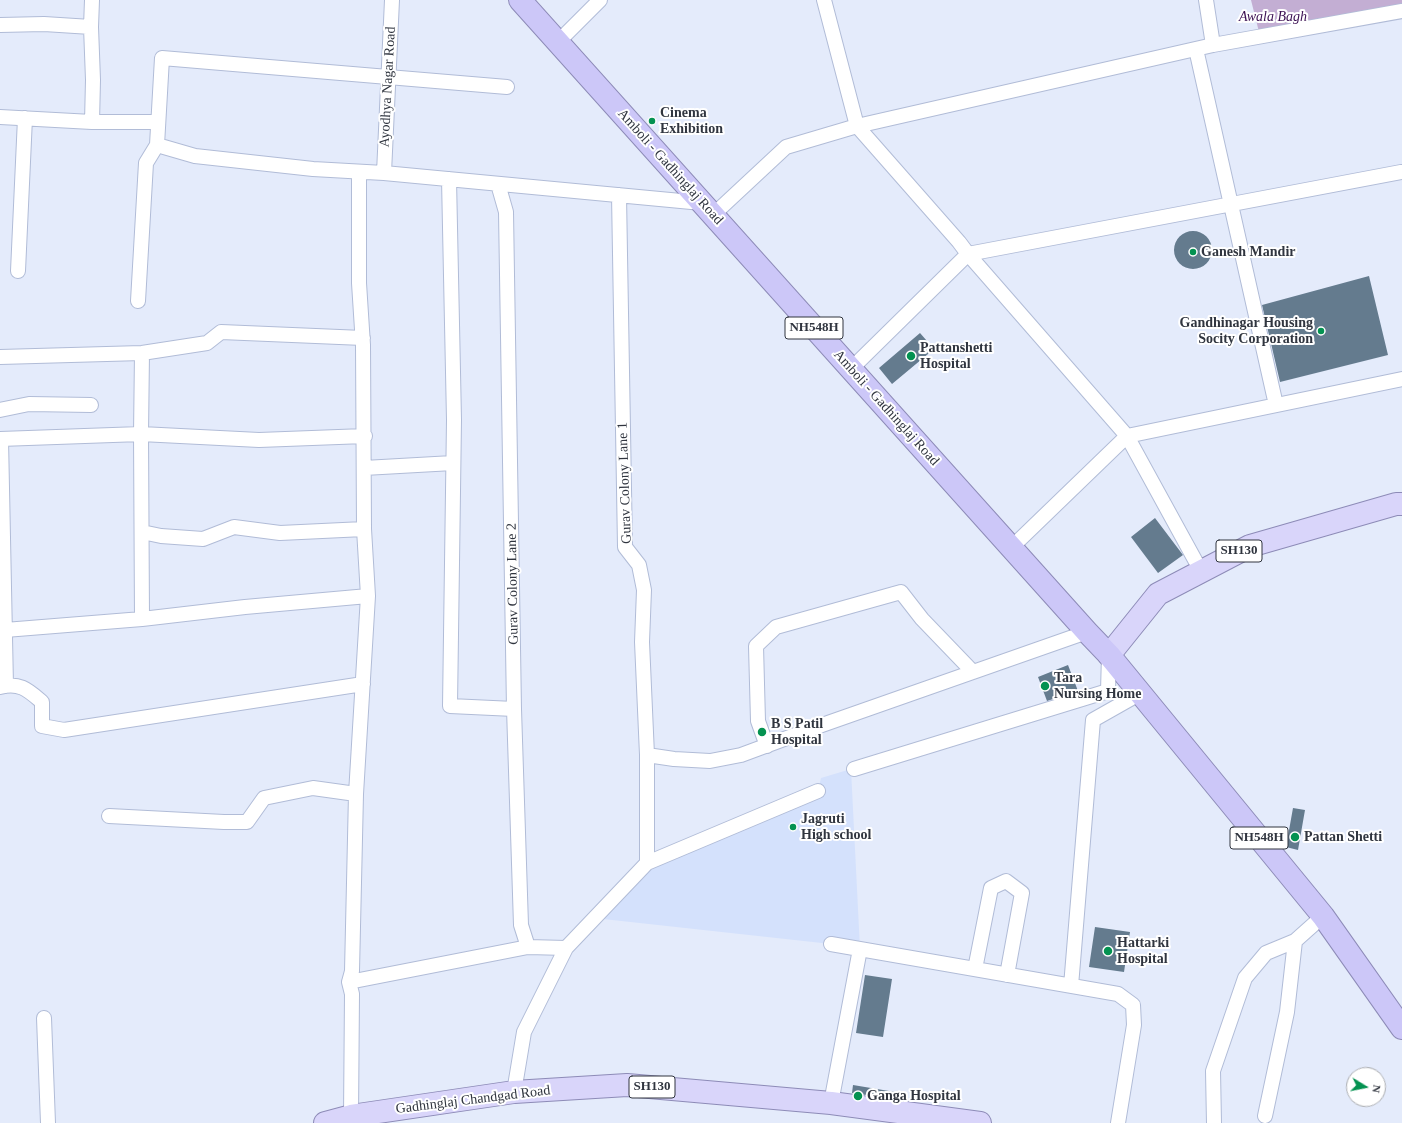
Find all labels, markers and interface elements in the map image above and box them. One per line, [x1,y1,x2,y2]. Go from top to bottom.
park label: Awala Bagh [1239,9,1307,25]
street label: Ayodhya Nagar Road [376,26,400,148]
place label: Cinema Exhibition [660,105,723,138]
street label: Amboli - Gadhinglaj Road [614,106,726,228]
marker: Cinema Exhibition [647,116,657,126]
place label: Ganesh Mandir [1201,244,1296,260]
marker: Ganesh Mandir [1188,247,1198,257]
place label: Gandhinagar Housing Socity Corporation [1180,315,1313,348]
road number: NH548H [785,317,843,339]
marker: Gandhinagar Housing Socity Corporation [1316,326,1326,336]
place label: Pattanshetti Hospital [920,340,992,372]
street label: Amboli - Gadhinglaj Road [830,347,942,469]
marker: Pattanshetti Hospital [905,350,917,362]
street label: Gurav Colony Lane 1 [614,422,636,544]
street label: Gurav Colony Lane 2 [504,523,522,645]
road number: SH130 [1216,540,1262,562]
place label: Tara Nursing Home [1054,670,1142,702]
marker: Tara Nursing Home [1039,680,1051,692]
place label: B S Patil Hospital [771,716,823,748]
marker: B S Patil Hospital [756,726,768,738]
place label: Jagruti High school [801,811,871,844]
marker: Jagruti High school [788,822,798,832]
road number: NH548H [1230,827,1288,849]
place label: Pattan Shetti [1304,829,1382,845]
marker: Pattan Shetti [1289,831,1301,843]
place label: Hattarki Hospital [1117,935,1169,968]
marker: Hattarki Hospital [1102,945,1114,957]
north arrow [1346,1067,1386,1107]
road number: SH130 [629,1076,675,1098]
street label: Gadhinglaj Chandgad Road [395,1082,551,1118]
text: N [1370,1084,1383,1094]
place label: Ganga Hospital [867,1088,961,1104]
marker: Ganga Hospital [852,1090,864,1102]

